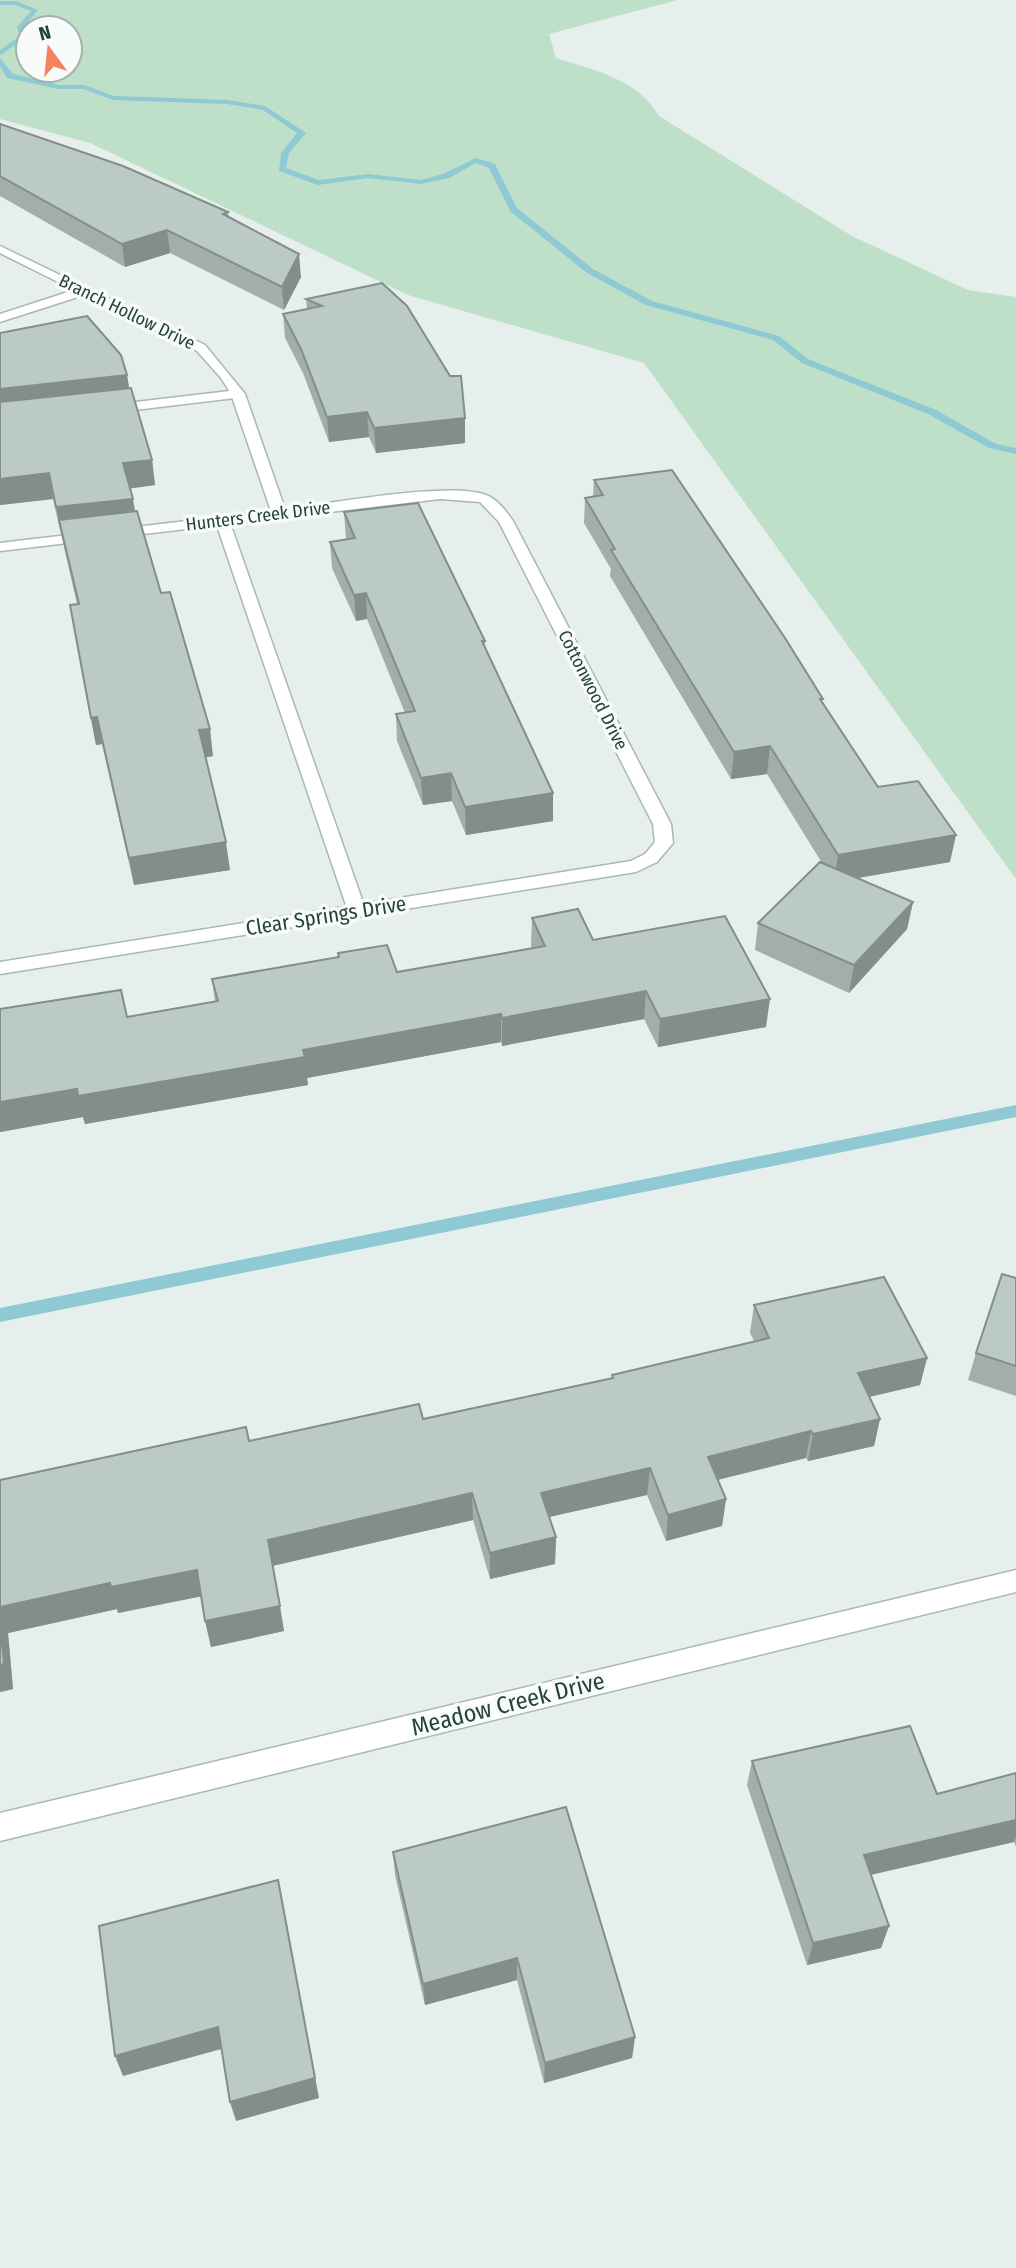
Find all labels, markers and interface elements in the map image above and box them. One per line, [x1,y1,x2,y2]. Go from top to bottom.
north arrow [14,14,84,84]
text: N [36,20,53,46]
street label: Branch Hollow Drive [55,270,199,355]
street label: Hunters Creek Drive [184,496,332,536]
street label: Cottonwood Drive [553,626,633,754]
street label: Clear Springs Drive [244,890,408,942]
street label: Meadow Creek Drive [408,1666,608,1742]

